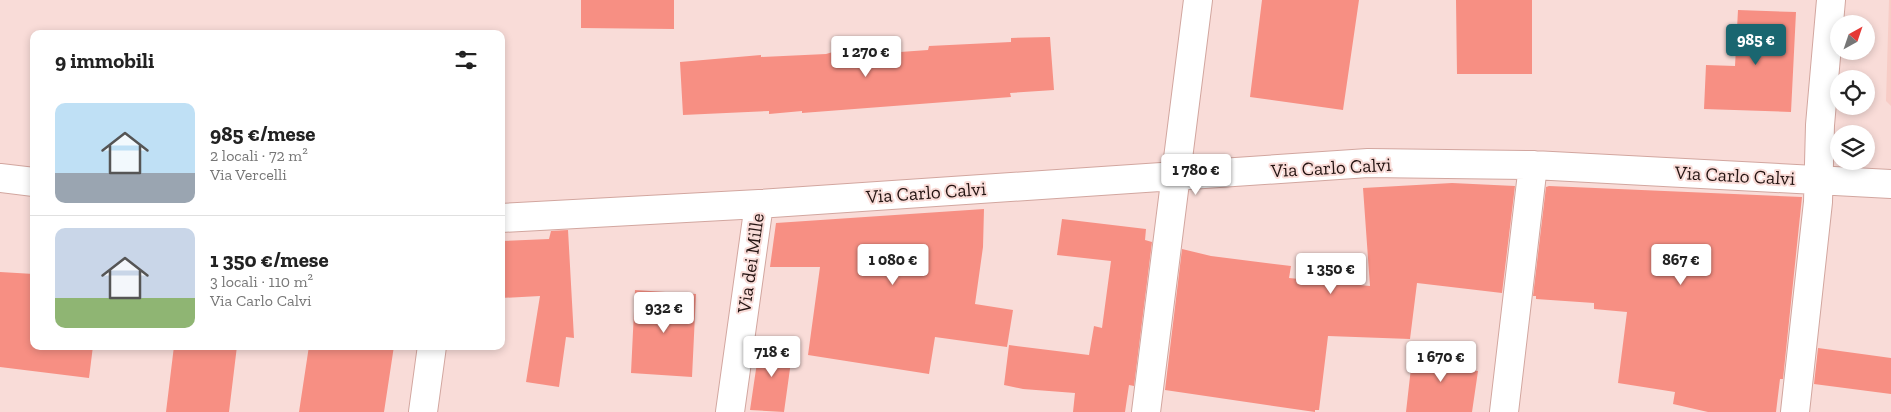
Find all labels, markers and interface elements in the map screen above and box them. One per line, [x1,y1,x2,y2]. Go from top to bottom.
north arrow [1830,15,1875,60]
map controls [1830,15,1875,170]
pin: 985 € [1721,23,1791,66]
text: 985 € [1737,30,1775,49]
pin: 1 270 € [820,36,912,78]
text: 1 270 € [842,42,890,61]
icon: filters [452,46,480,74]
text: 9 immobili [55,48,154,73]
button: locate [1830,70,1875,115]
text: 985 €/mese [210,121,316,146]
icon: home [95,123,155,183]
button: layers [1830,125,1875,170]
text: 2 locali · 72 m² [210,146,308,165]
street label: Via Carlo Calvi [1269,153,1392,182]
pin: 1 780 € [1150,154,1242,196]
text: 1 780 € [1172,160,1220,179]
street label: Via Carlo Calvi [1673,161,1796,190]
text: Via Vercelli [210,165,287,184]
street label: Via Carlo Calvi [864,177,987,208]
street label: Via dei Mille [732,211,769,316]
pin: 1 080 € [847,244,939,286]
pin: 867 € [1646,244,1716,286]
text: 1 350 €/mese [210,247,329,272]
icon: home [95,248,155,308]
text: 1 080 € [869,250,917,269]
text: 867 € [1662,250,1700,269]
pin: 1 350 € [1285,252,1377,295]
text: 1 350 € [1307,259,1355,278]
text: 3 locali · 110 m² [210,272,313,291]
text: Via Carlo Calvi [210,291,311,310]
pin: 932 € [629,292,699,334]
text: 932 € [645,298,683,317]
pin: 718 € [737,336,807,378]
pin: 1 670 € [1395,340,1487,383]
text: 718 € [754,342,790,361]
text: 1 670 € [1417,347,1465,366]

